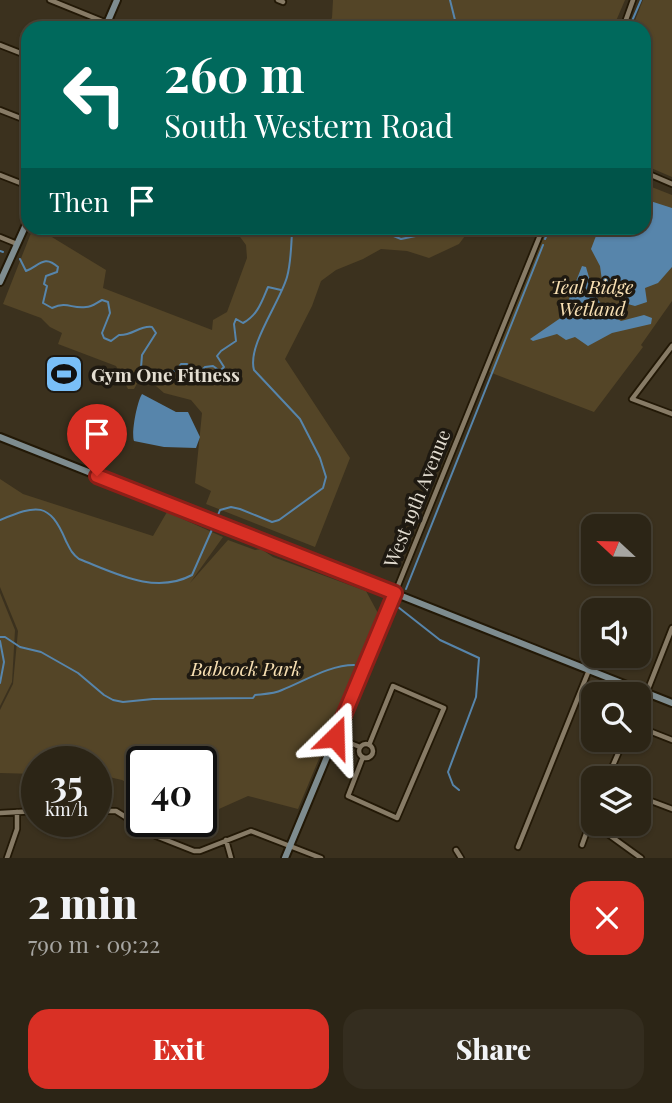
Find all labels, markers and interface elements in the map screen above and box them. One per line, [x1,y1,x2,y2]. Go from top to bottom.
text: 260 m [164,40,304,105]
icon: left [49,49,140,140]
text: South Western Road [164,103,453,146]
icon: arrive [123,182,161,220]
text: Then [49,184,109,219]
park label: Teal Ridge Wetland [551,273,634,321]
sports icon: Gym One Fitness [43,353,85,395]
place label: Gym One Fitness [91,361,240,387]
pin [67,404,127,476]
icon: arrive [78,415,116,453]
street label: West 19th Avenue [376,425,455,572]
north arrow [581,514,651,584]
map controls [581,514,651,836]
button: sound [581,598,651,668]
park label: Babcock Park [190,655,302,681]
button: search [581,682,651,752]
position arrow [298,700,372,774]
speed limit sign: 40 [126,746,217,837]
text: 35 [50,759,83,806]
button: layers [581,766,651,836]
text: km/h [45,797,88,821]
text: 2 min [28,874,137,930]
button: close [570,881,644,955]
text: 790 m · 09:22 [28,928,160,959]
button: Exit [28,1009,329,1089]
button: Share [343,1009,644,1089]

